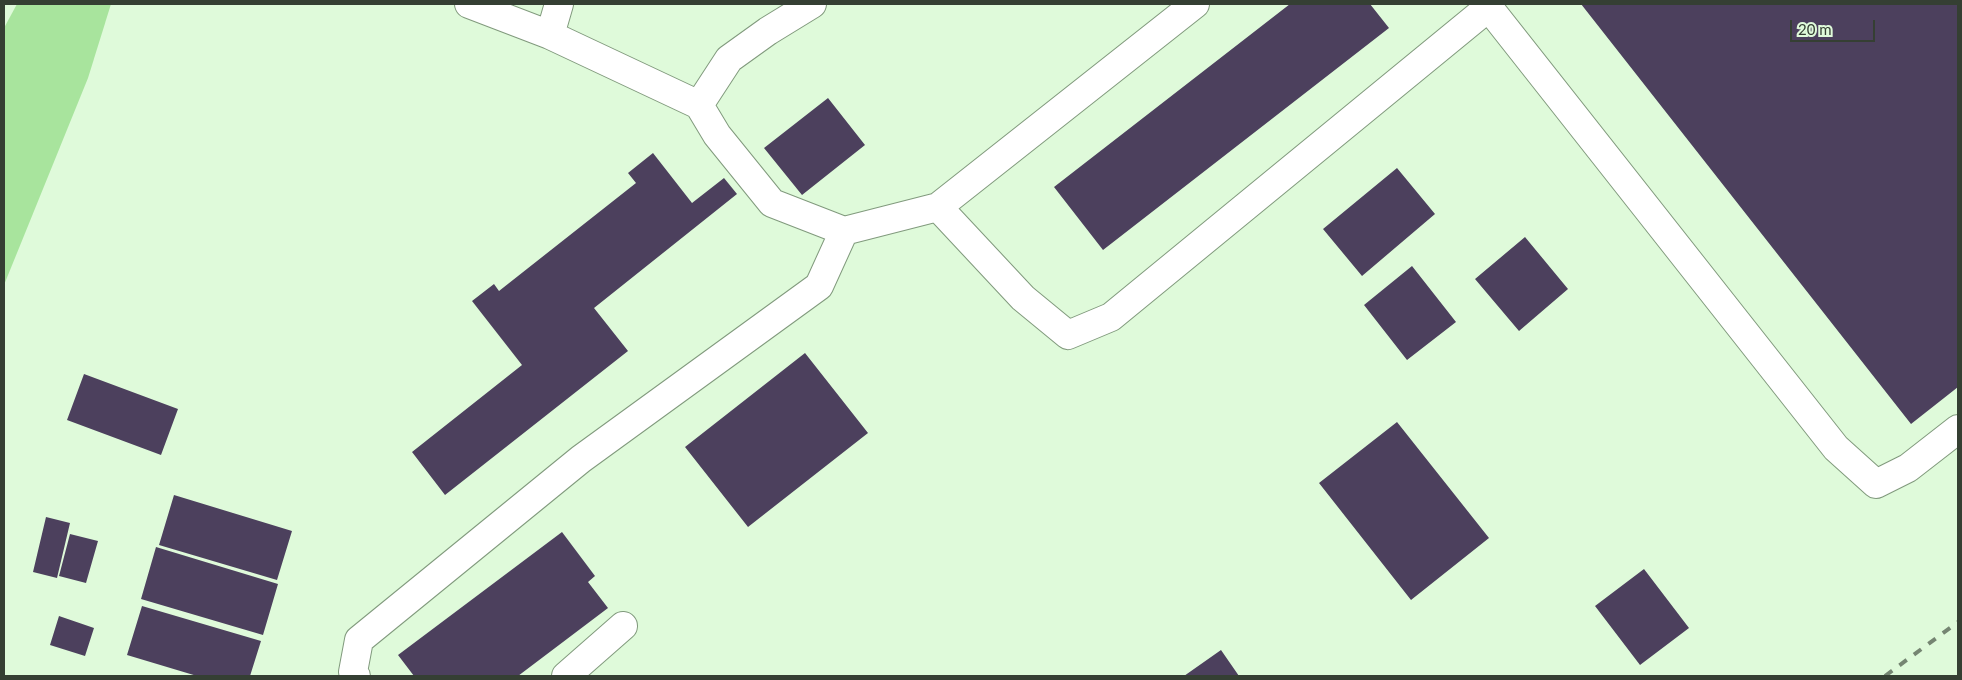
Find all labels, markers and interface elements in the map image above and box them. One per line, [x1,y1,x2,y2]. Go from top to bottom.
scale bar [1792,10,1877,42]
text: 20 m [1798,20,1832,38]

